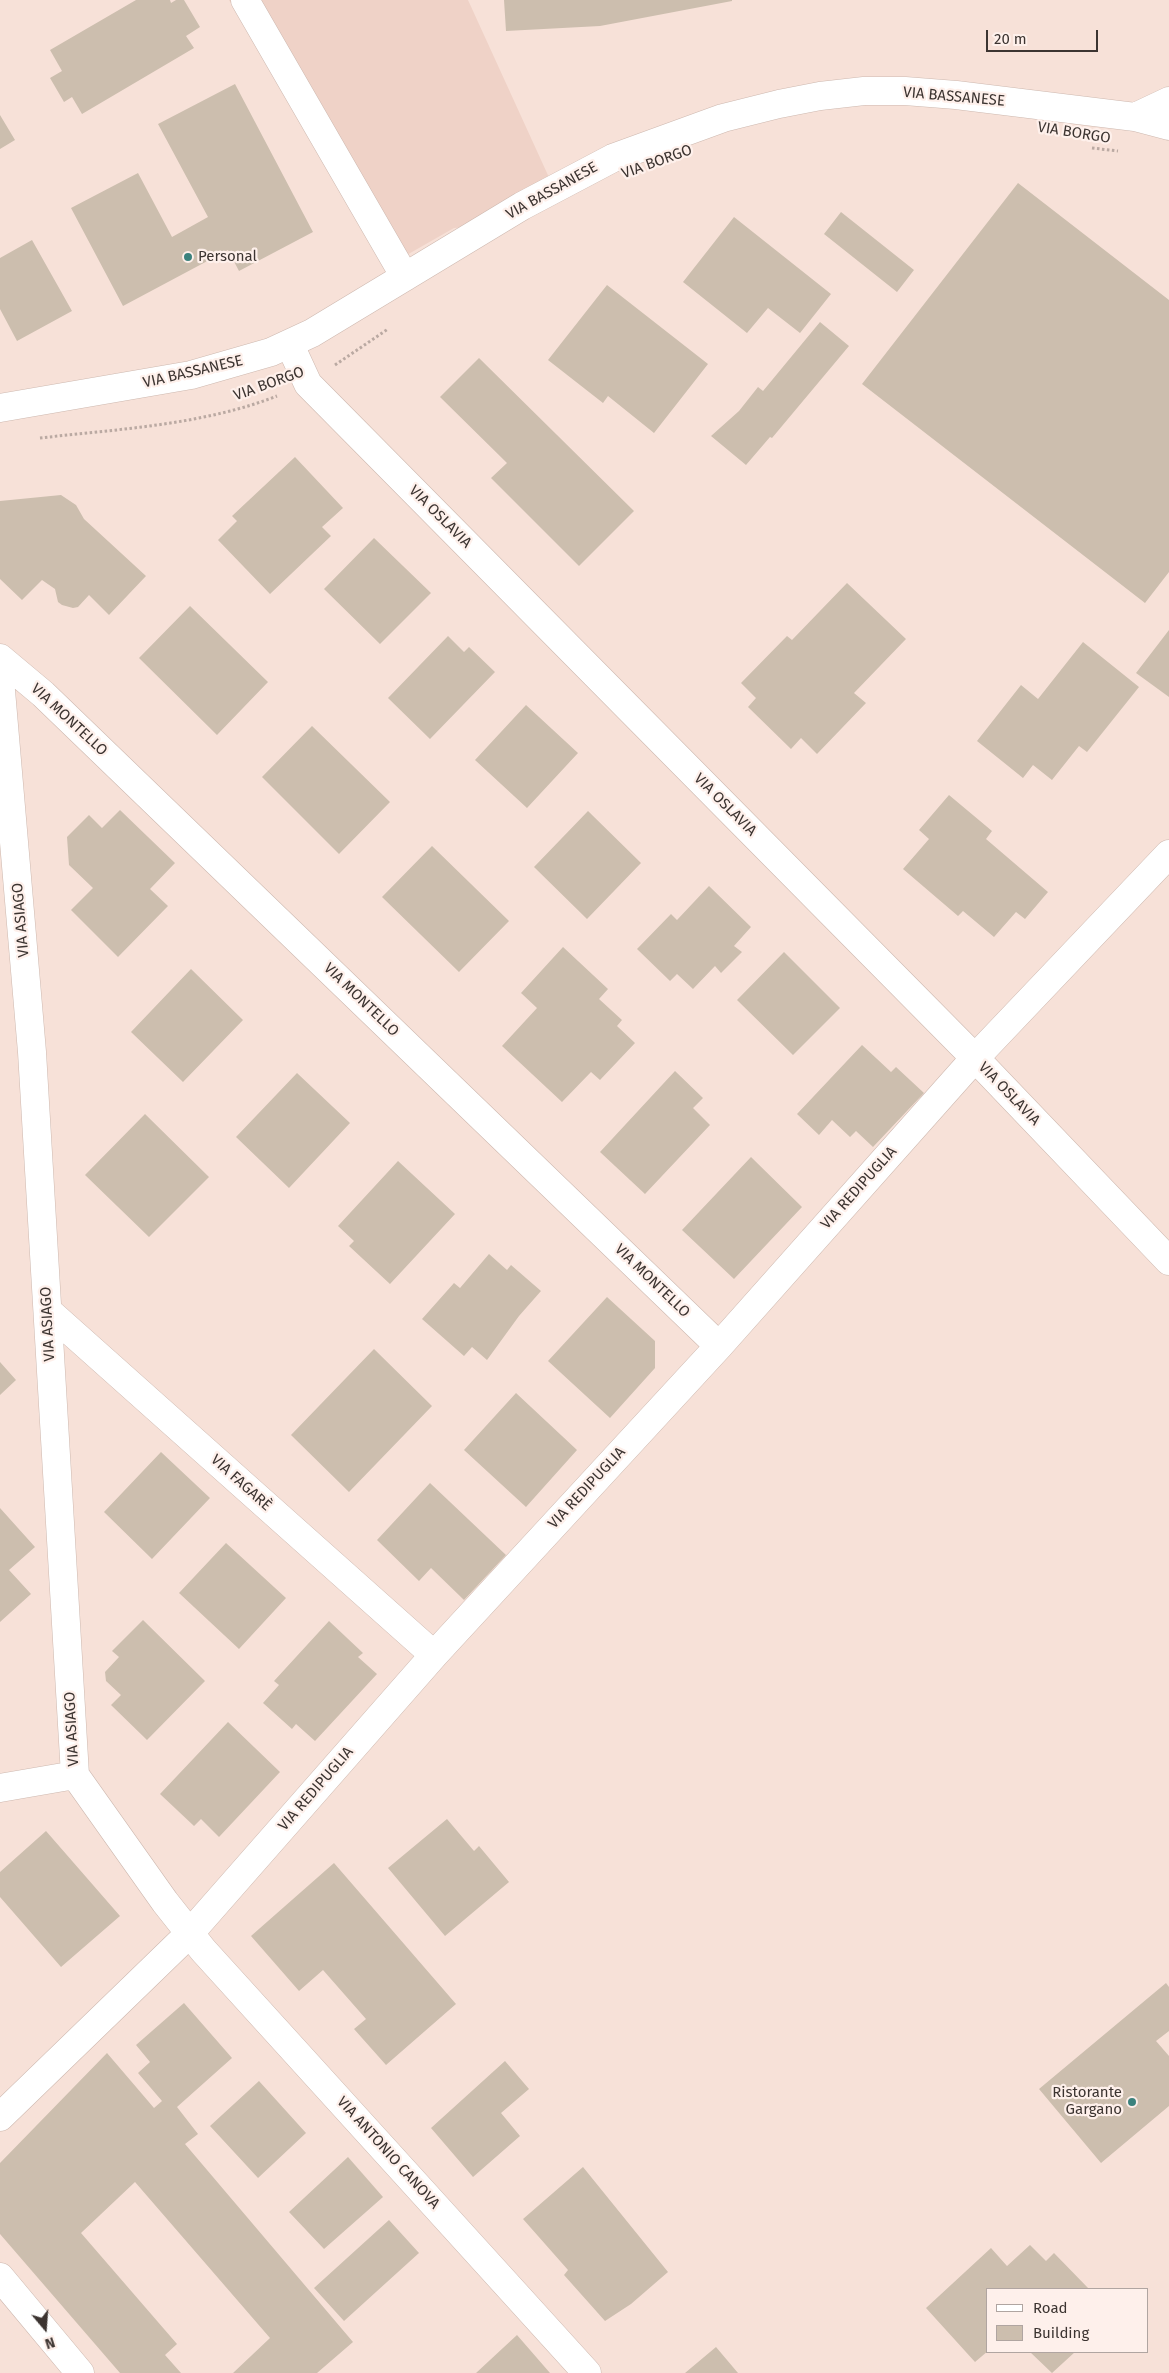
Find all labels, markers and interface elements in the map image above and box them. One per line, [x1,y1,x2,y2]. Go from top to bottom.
scale bar [989,20,1102,52]
text: 20 m [994,30,1027,48]
street label: VIA BASSANESE [902,84,1006,110]
street label: VIA BORGO [1036,118,1112,148]
street label: VIA BORGO [619,141,695,183]
street label: VIA BASSANESE [503,158,601,224]
place label: Personal [198,248,257,266]
marker: Personal [182,251,194,263]
street label: VIA BASSANESE [141,352,245,392]
street label: VIA BORGO [231,363,307,405]
street label: VIA OSLAVIA [405,482,475,552]
street label: VIA MONTELLO [27,680,111,760]
street label: VIA OSLAVIA [690,770,760,840]
street label: VIA ASIAGO [9,882,33,958]
street label: VIA MONTELLO [320,960,402,1040]
street label: VIA OSLAVIA [974,1059,1044,1129]
street label: VIA REDIPUGLIA [817,1143,901,1233]
street label: VIA MONTELLO [611,1241,693,1321]
street label: VIA ASIAGO [37,1286,59,1362]
street label: VIA REDIPUGLIA [545,1443,629,1533]
street label: VIA FAGARÈ [207,1451,275,1515]
street label: VIA ASIAGO [61,1691,83,1767]
street label: VIA REDIPUGLIA [275,1743,357,1835]
place label: Ristorante Gargano [1052,2084,1122,2119]
street label: VIA ANTONIO CANOVA [333,2093,443,2213]
marker: Ristorante Gargano [1126,2096,1138,2108]
legend [986,2288,1149,2353]
text: Road [1033,2299,1068,2317]
north arrow [20,2303,70,2353]
text: Building [1033,2324,1089,2342]
text: N [43,2333,57,2352]

